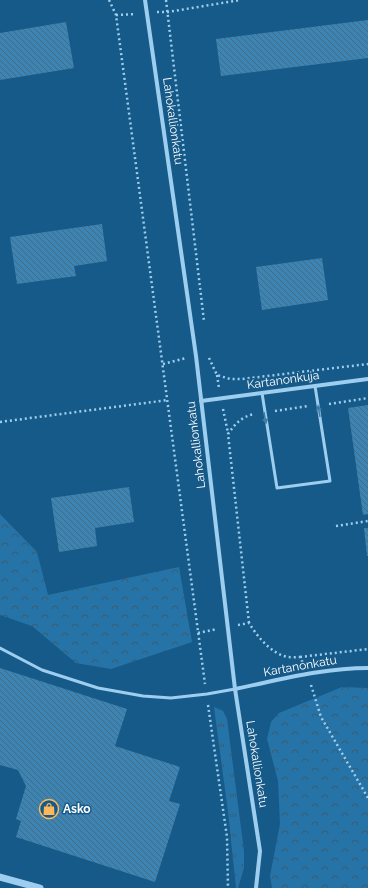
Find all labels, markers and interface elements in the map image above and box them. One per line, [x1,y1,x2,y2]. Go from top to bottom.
street label: Lahokallionkatu [160,77,186,165]
street label: Kartanonkuja [246,368,320,392]
street label: Lahokallionkatu [184,401,208,489]
one-way arrow [316,405,322,417]
one-way arrow [263,412,269,425]
street label: Kartanonkatu [262,653,338,679]
street label: Lahokallionkatu [243,720,271,808]
shop icon: Asko [38,798,60,820]
place label: Asko [63,802,91,816]

